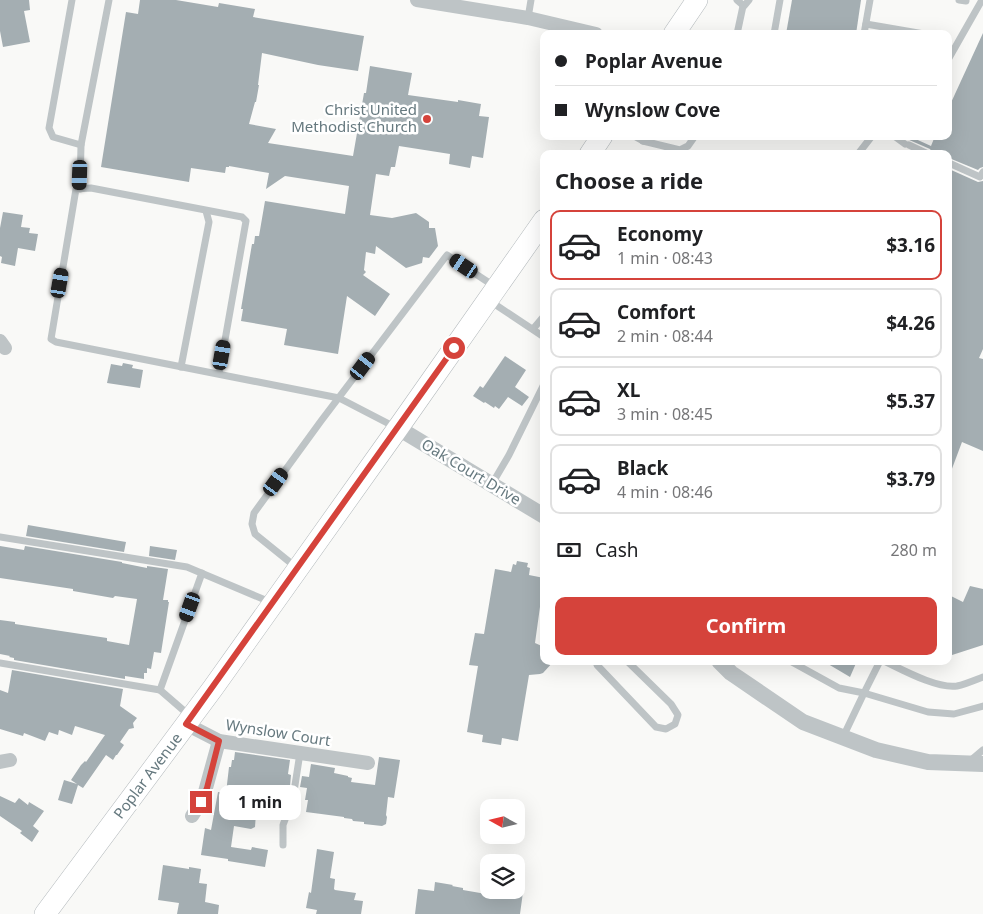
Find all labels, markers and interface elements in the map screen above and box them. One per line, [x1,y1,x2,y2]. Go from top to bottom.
text: Poplar Avenue [585,48,723,74]
text: Wynslow Cove [585,97,720,123]
place label: Christ United Methodist Church [291,99,417,136]
marker: Christ United Methodist Church [421,113,433,125]
car [71,160,88,190]
text: Choose a ride [555,165,703,195]
text: Economy [617,221,703,247]
icon: car [557,223,602,268]
text: $3.16 [886,232,935,258]
text: 1 min · 08:43 [617,247,713,269]
car [447,251,480,281]
car [50,267,69,299]
text: Comfort [617,299,696,325]
icon: car [557,301,602,346]
text: $4.26 [886,310,935,336]
text: 2 min · 08:44 [617,325,713,347]
route start [443,337,465,359]
car [212,339,231,371]
car [347,350,378,382]
text: XL [617,377,640,403]
icon: car [557,379,602,424]
text: $5.37 [886,388,935,414]
text: 3 min · 08:45 [617,403,713,425]
street label: Oak Court Drive [418,434,525,509]
text: Black [617,455,668,481]
icon: car [557,457,602,502]
car [261,465,290,499]
text: $3.79 [886,466,935,492]
text: 4 min · 08:46 [617,481,713,503]
icon: cash [555,536,583,564]
text: Cash [595,537,639,563]
text: 280 m [890,539,937,561]
car [177,590,202,624]
button: Confirm [555,597,937,655]
street label: Wynslow Court [224,714,333,750]
street label: Poplar Avenue [108,728,186,822]
callout: 1 min [218,784,301,820]
route end [190,791,212,813]
text: 1 min [238,791,282,813]
north arrow [480,799,525,844]
map controls [480,799,525,899]
button: layers [480,854,525,899]

